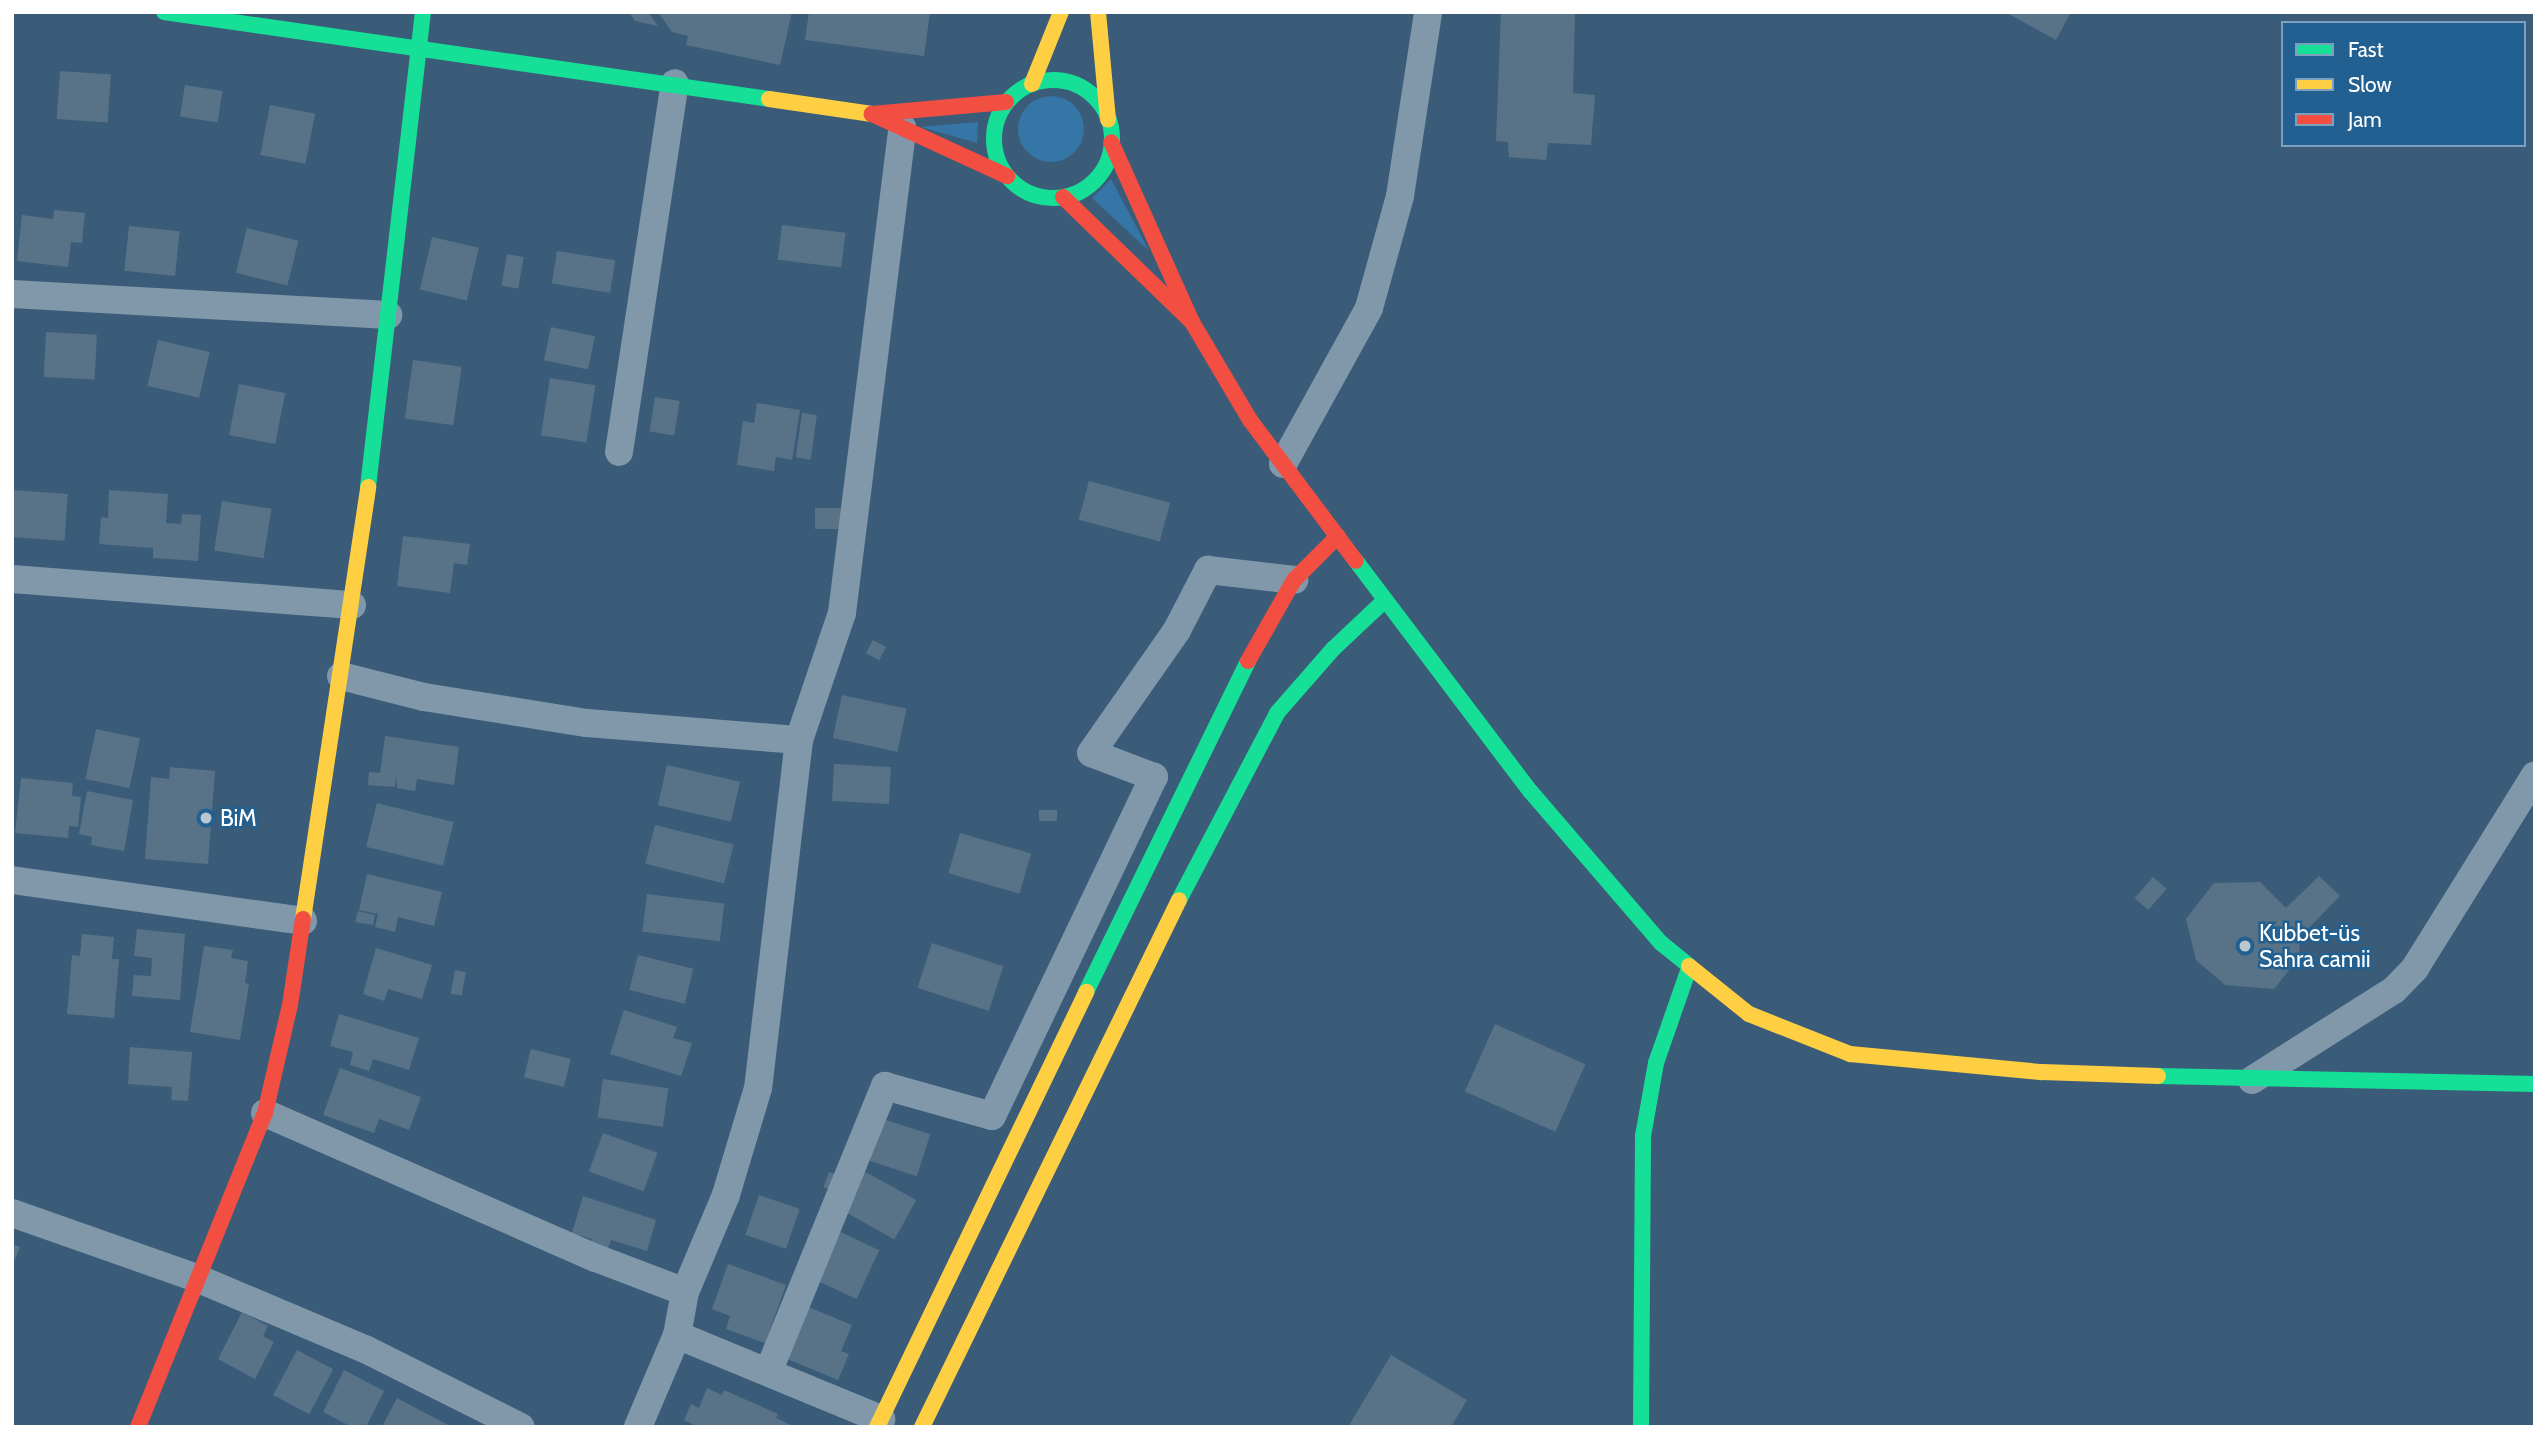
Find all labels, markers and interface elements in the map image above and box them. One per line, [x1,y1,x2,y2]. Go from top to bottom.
legend [2281,21,2526,147]
text: Fast [2348,37,2384,62]
text: Slow [2348,72,2392,97]
text: Jam [2348,107,2382,132]
place label: BiM [220,804,257,832]
marker: BiM [198,810,214,826]
place label: Kubbet-üs Sahra camii [2259,919,2371,973]
marker: Kubbet-üs Sahra camii [2237,938,2253,954]

